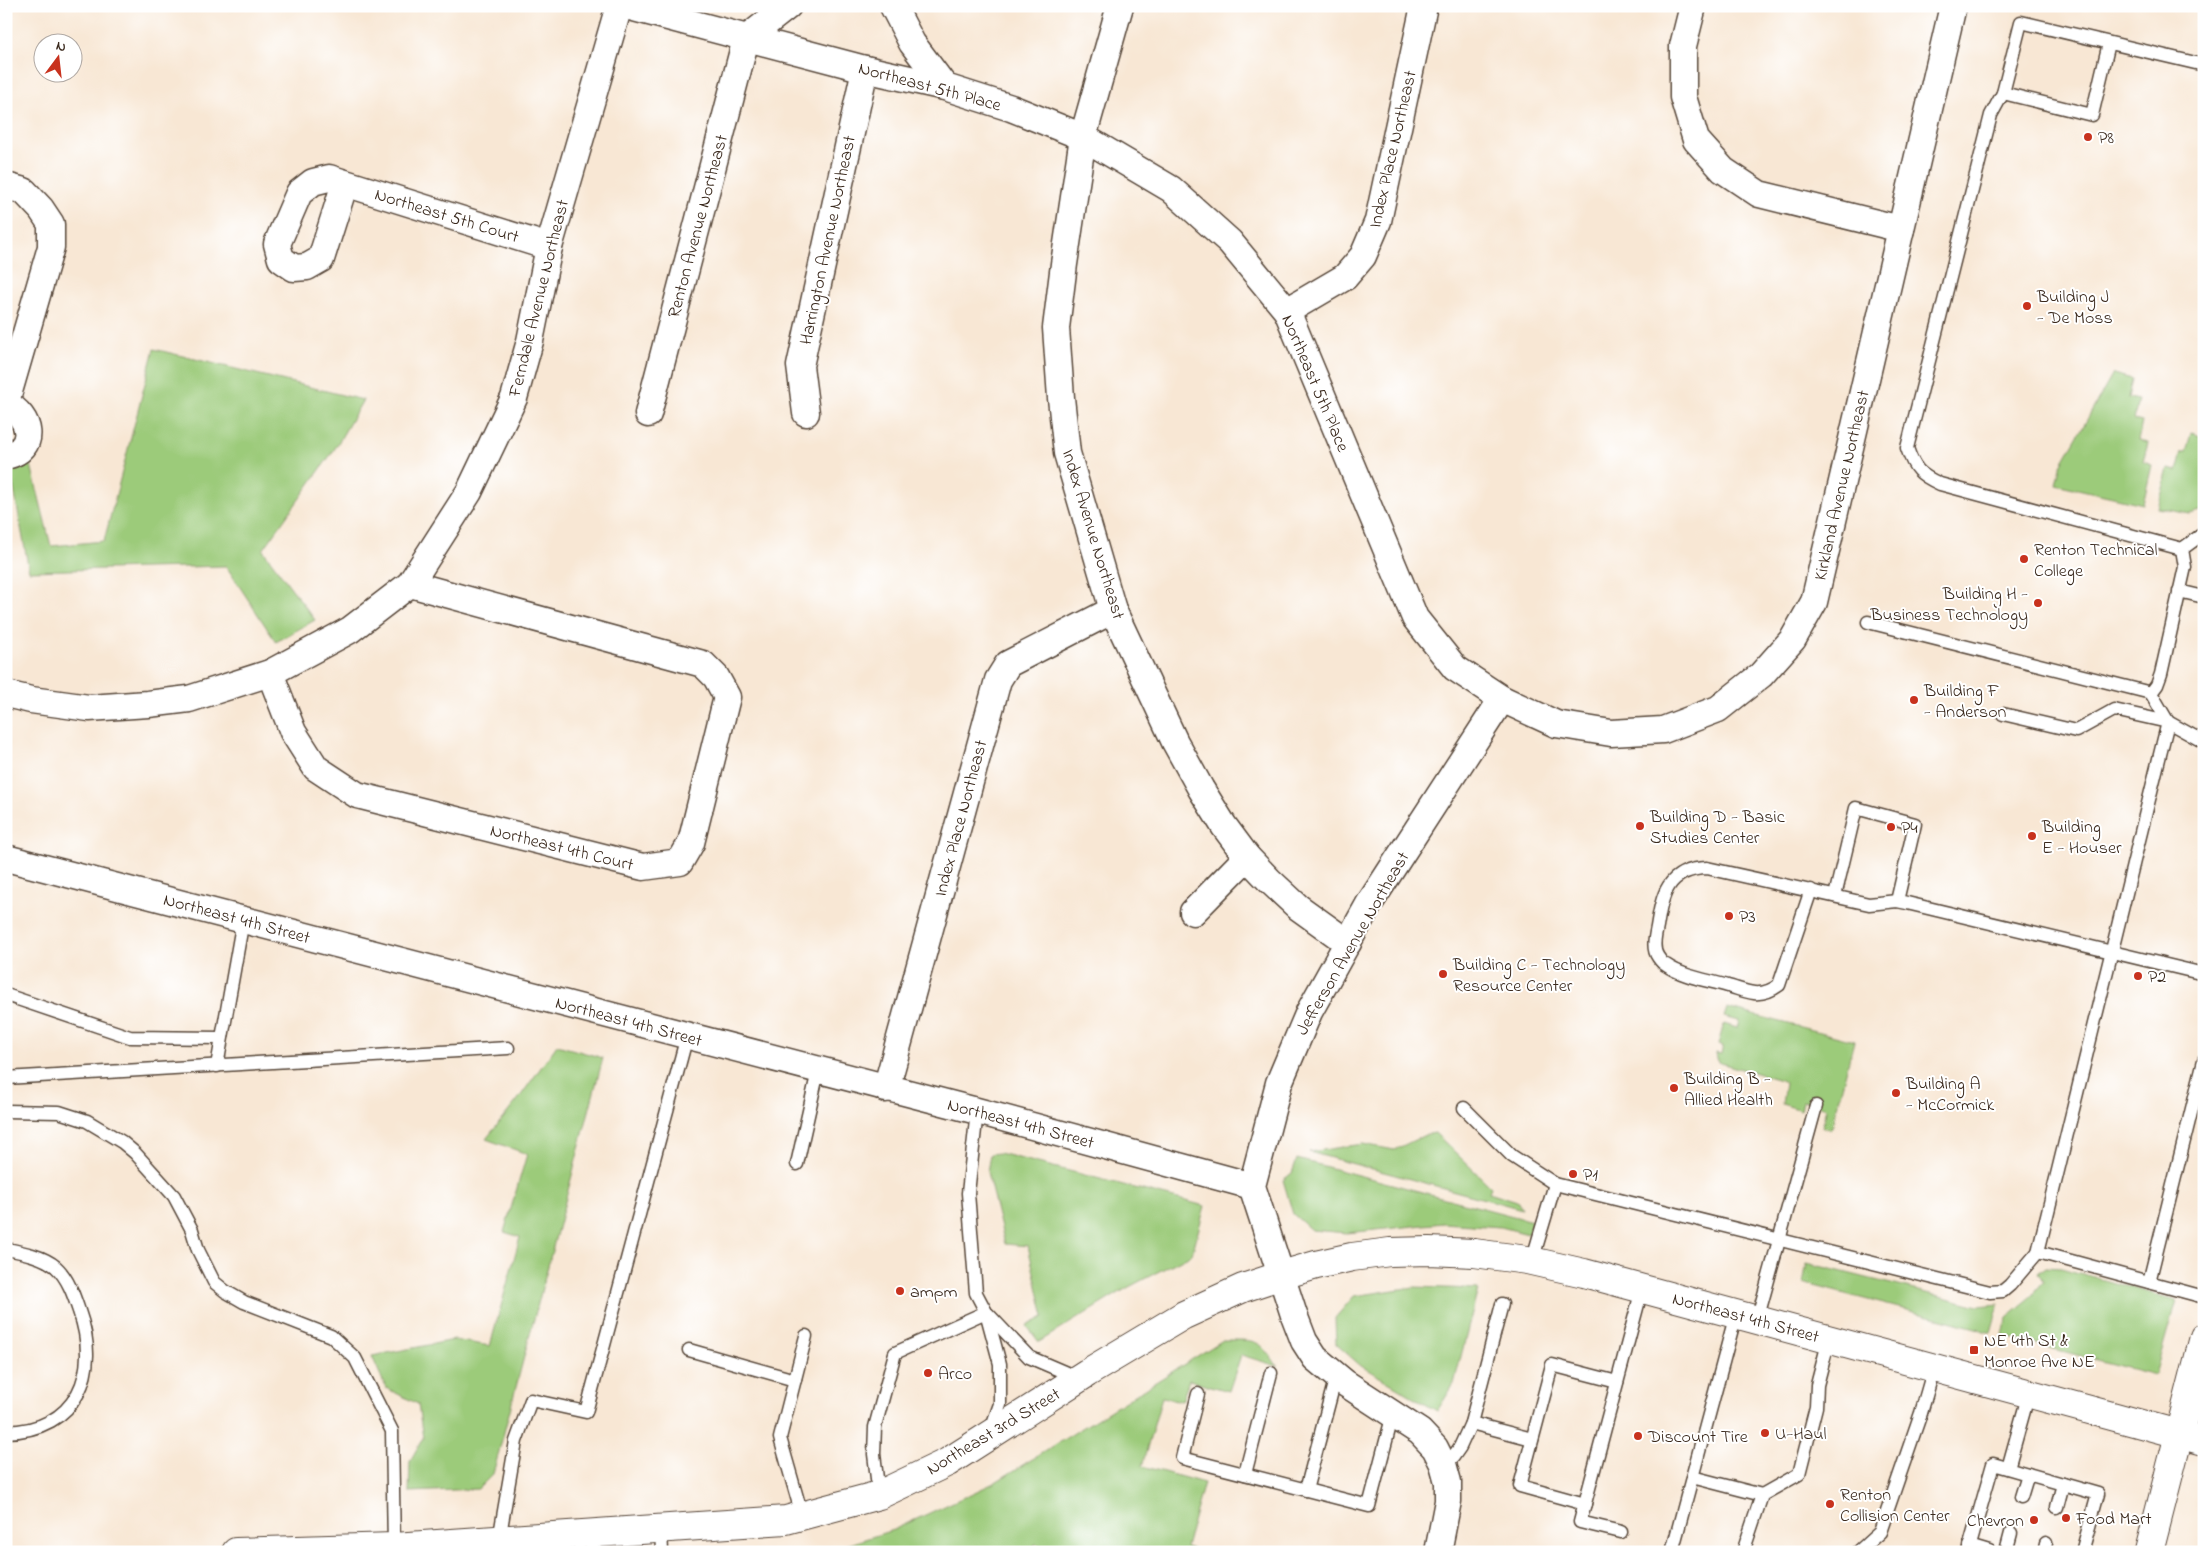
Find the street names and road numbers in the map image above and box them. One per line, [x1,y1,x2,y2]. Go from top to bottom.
street label: Northeast 5th Place [855,56,1005,120]
street label: Index Place Northeast [1363,68,1425,231]
street label: Renton Avenue Northeast [662,132,736,321]
street label: Harrington Avenue Northeast [794,133,865,348]
street label: Northeast 5th Court [371,183,522,251]
street label: Ferndale Avenue Northeast [503,197,577,401]
street label: Northeast 5th Place [1274,311,1355,457]
street label: Kirkland Avenue Northeast [1808,388,1878,583]
street label: Index Avenue Northeast [1054,446,1130,623]
street label: Index Place Northeast [929,737,995,900]
street label: Northeast 4th Court [487,819,636,879]
street label: Jefferson Avenue Northeast [1290,847,1417,1041]
street label: Northeast 4th Street [160,888,313,952]
street label: Northeast 4th Street [552,991,705,1055]
street label: Northeast 4th Street [944,1093,1097,1157]
street label: Northeast 4th Street [1669,1287,1822,1351]
street label: Northeast 3rd Street [922,1382,1066,1483]

